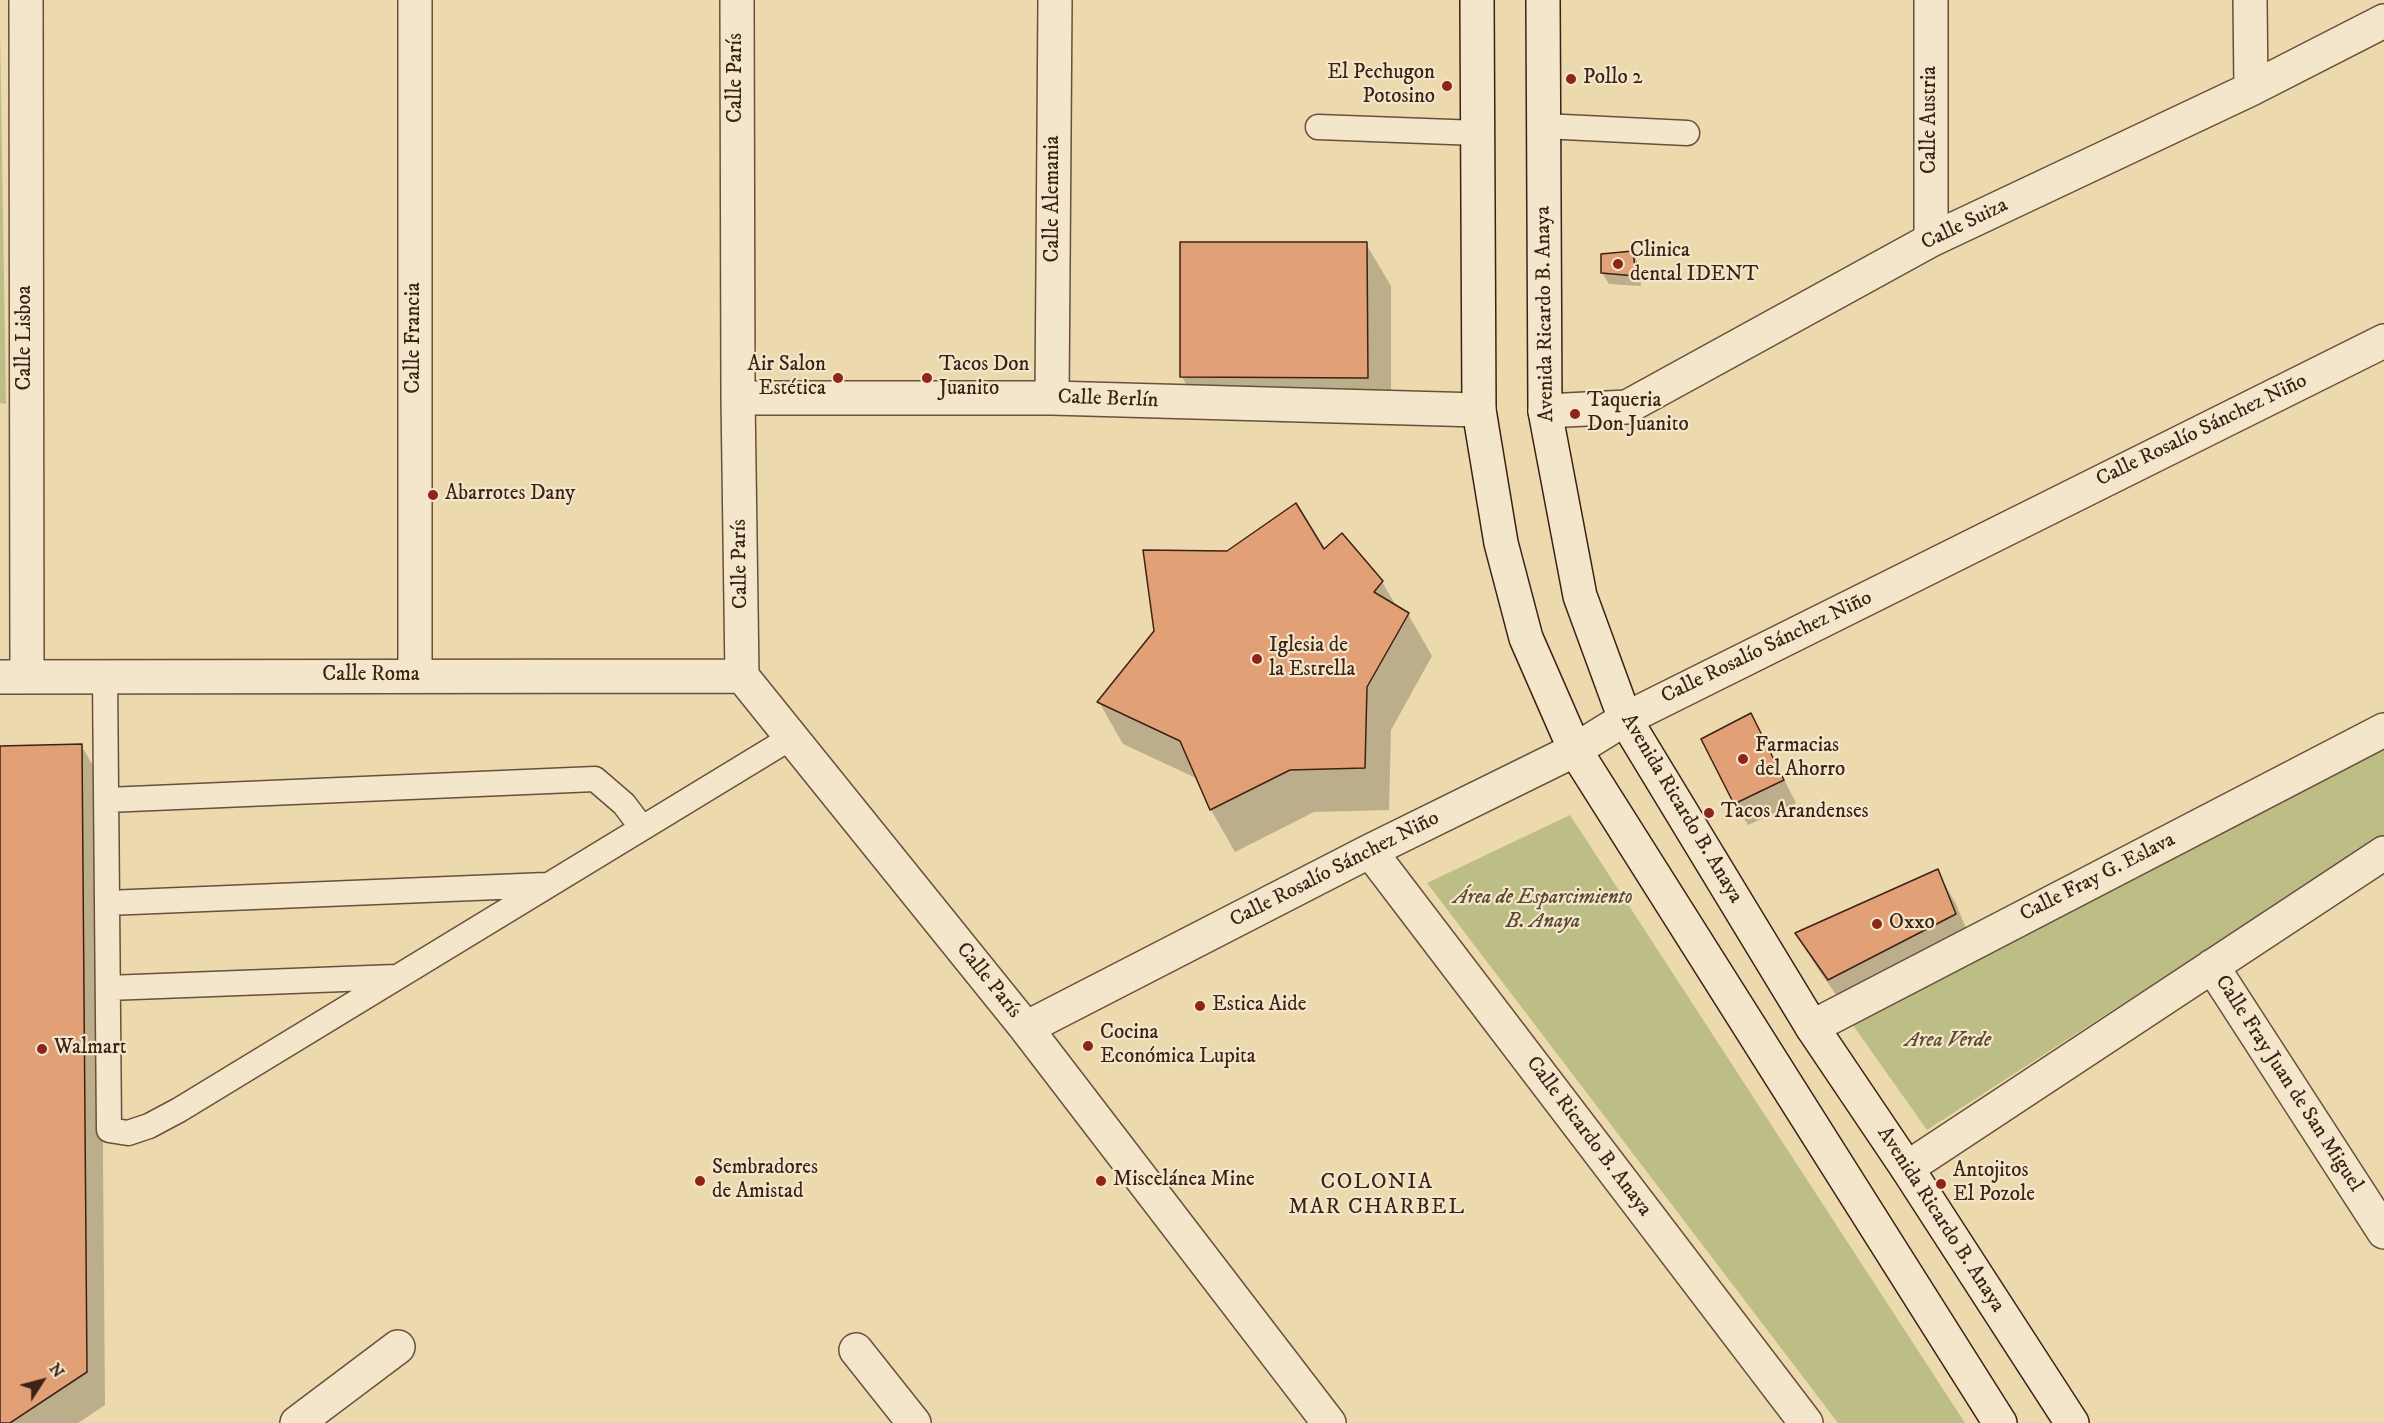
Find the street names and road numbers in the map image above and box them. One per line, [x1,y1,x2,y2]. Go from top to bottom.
street label: Calle París [724,33,750,123]
street label: Calle Austria [1918,66,1944,174]
street label: Calle Alemania [1041,136,1067,262]
street label: Calle Suiza [1918,193,2012,257]
street label: Avenida Ricardo B. Anaya [1532,206,1560,422]
street label: Calle Francia [402,282,428,394]
street label: Calle Lisboa [13,285,39,391]
street label: Calle Rosalío Sánchez Niño [2092,369,2312,493]
street label: Calle Berlín [1057,386,1159,414]
street label: Calle París [728,519,754,609]
street label: Calle Rosalío Sánchez Niño [1657,586,1877,710]
street label: Calle Roma [322,663,420,689]
street label: Avenida Ricardo B. Anaya [1615,710,1747,908]
street label: Calle Rosalío Sánchez Niño [1226,806,1444,934]
street label: Calle Fray G. Eslava [2016,828,2180,928]
street label: Calle París [950,938,1026,1024]
street label: Calle Fray Juan de San Miguel [2209,971,2367,1197]
street label: Calle Ricardo B. Anaya [1520,1052,1656,1222]
street label: Avenida Ricardo B. Anaya [1871,1122,2009,1318]

